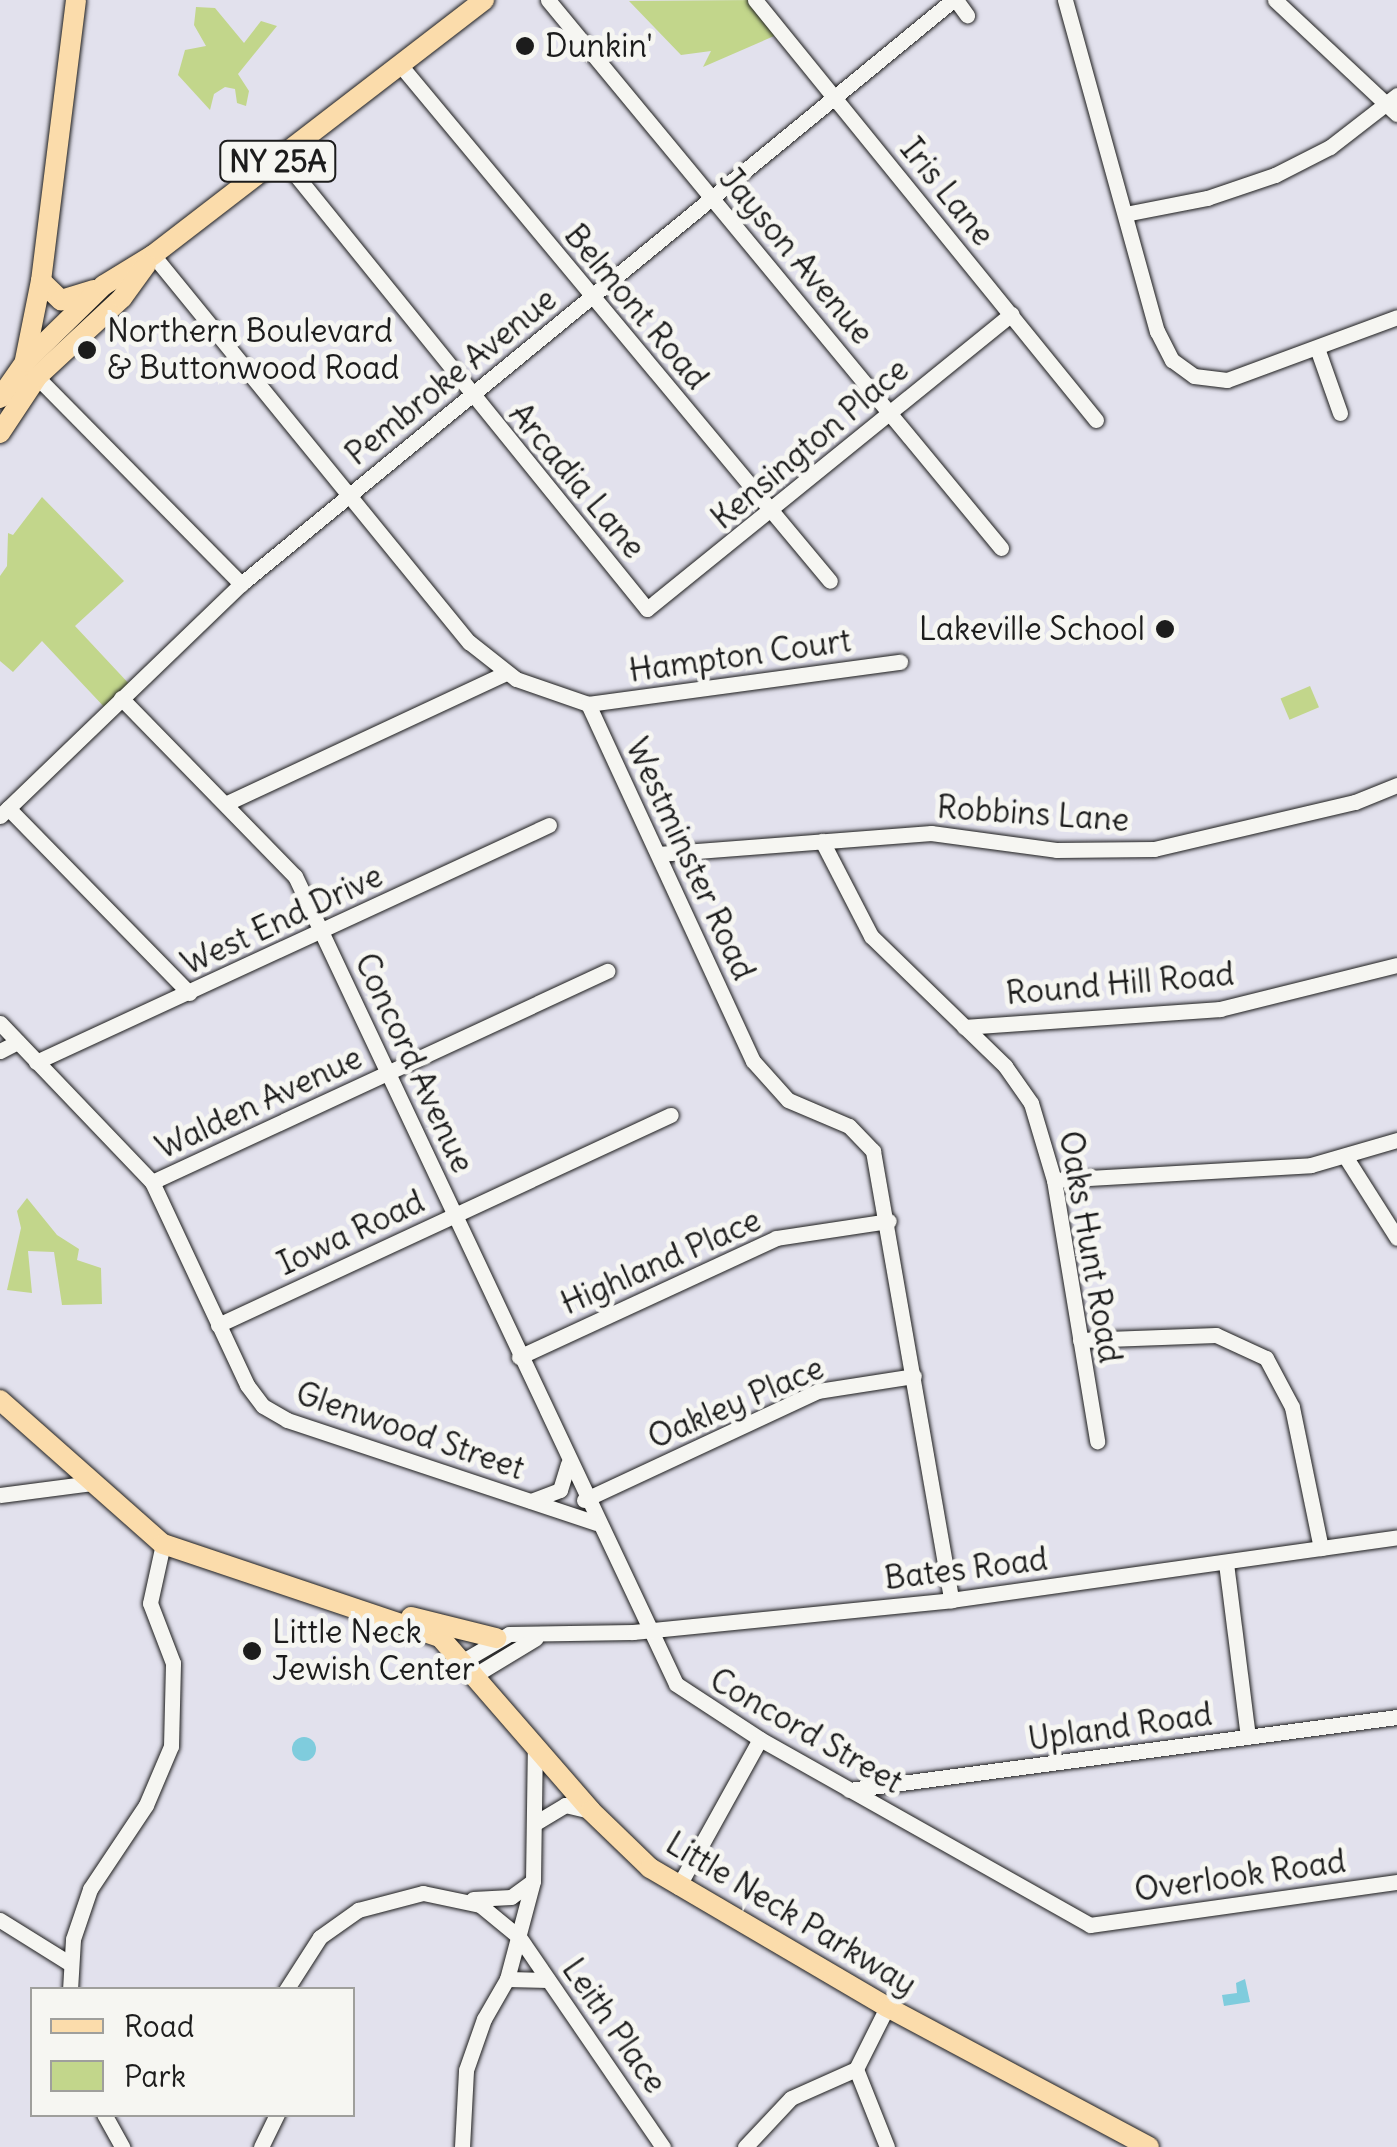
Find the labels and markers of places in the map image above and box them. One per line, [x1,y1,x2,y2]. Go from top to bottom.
place label: Dunkin' [545,27,653,65]
marker: Dunkin' [514,35,536,57]
place label: Northern Boulevard & Buttonwood Road [107,313,399,388]
marker: Northern Boulevard & Buttonwood Road [76,339,98,361]
place label: Lakeville School [919,610,1145,648]
marker: Lakeville School [1154,618,1176,640]
place label: Little Neck Jewish Center [272,1614,475,1689]
marker: Little Neck Jewish Center [241,1640,263,1662]

